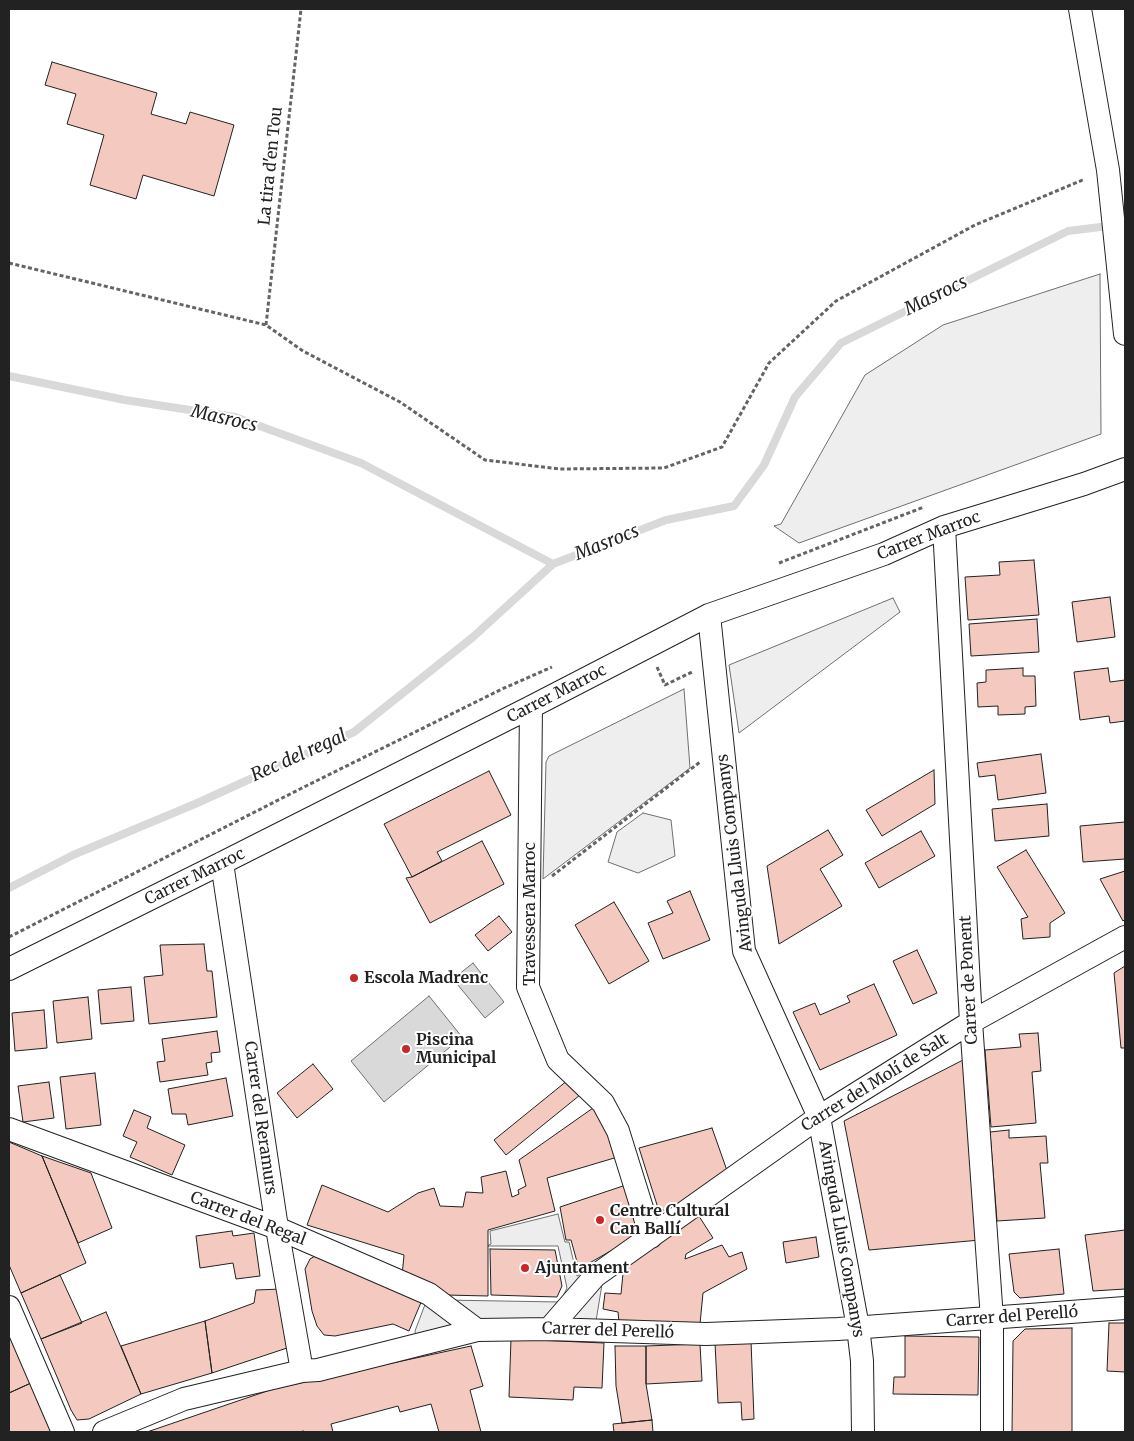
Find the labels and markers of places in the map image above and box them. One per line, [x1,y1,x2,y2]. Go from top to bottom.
place label: Escola Madrenc [364,968,488,988]
marker: Escola Madrenc [348,972,360,984]
place label: Piscina Municipal [416,1030,496,1068]
marker: Piscina Municipal [400,1043,412,1055]
place label: Centre Cultural Can Ballí [610,1201,729,1239]
marker: Centre Cultural Can Ballí [594,1214,606,1226]
place label: Ajuntament [535,1258,629,1278]
marker: Ajuntament [519,1262,531,1274]

